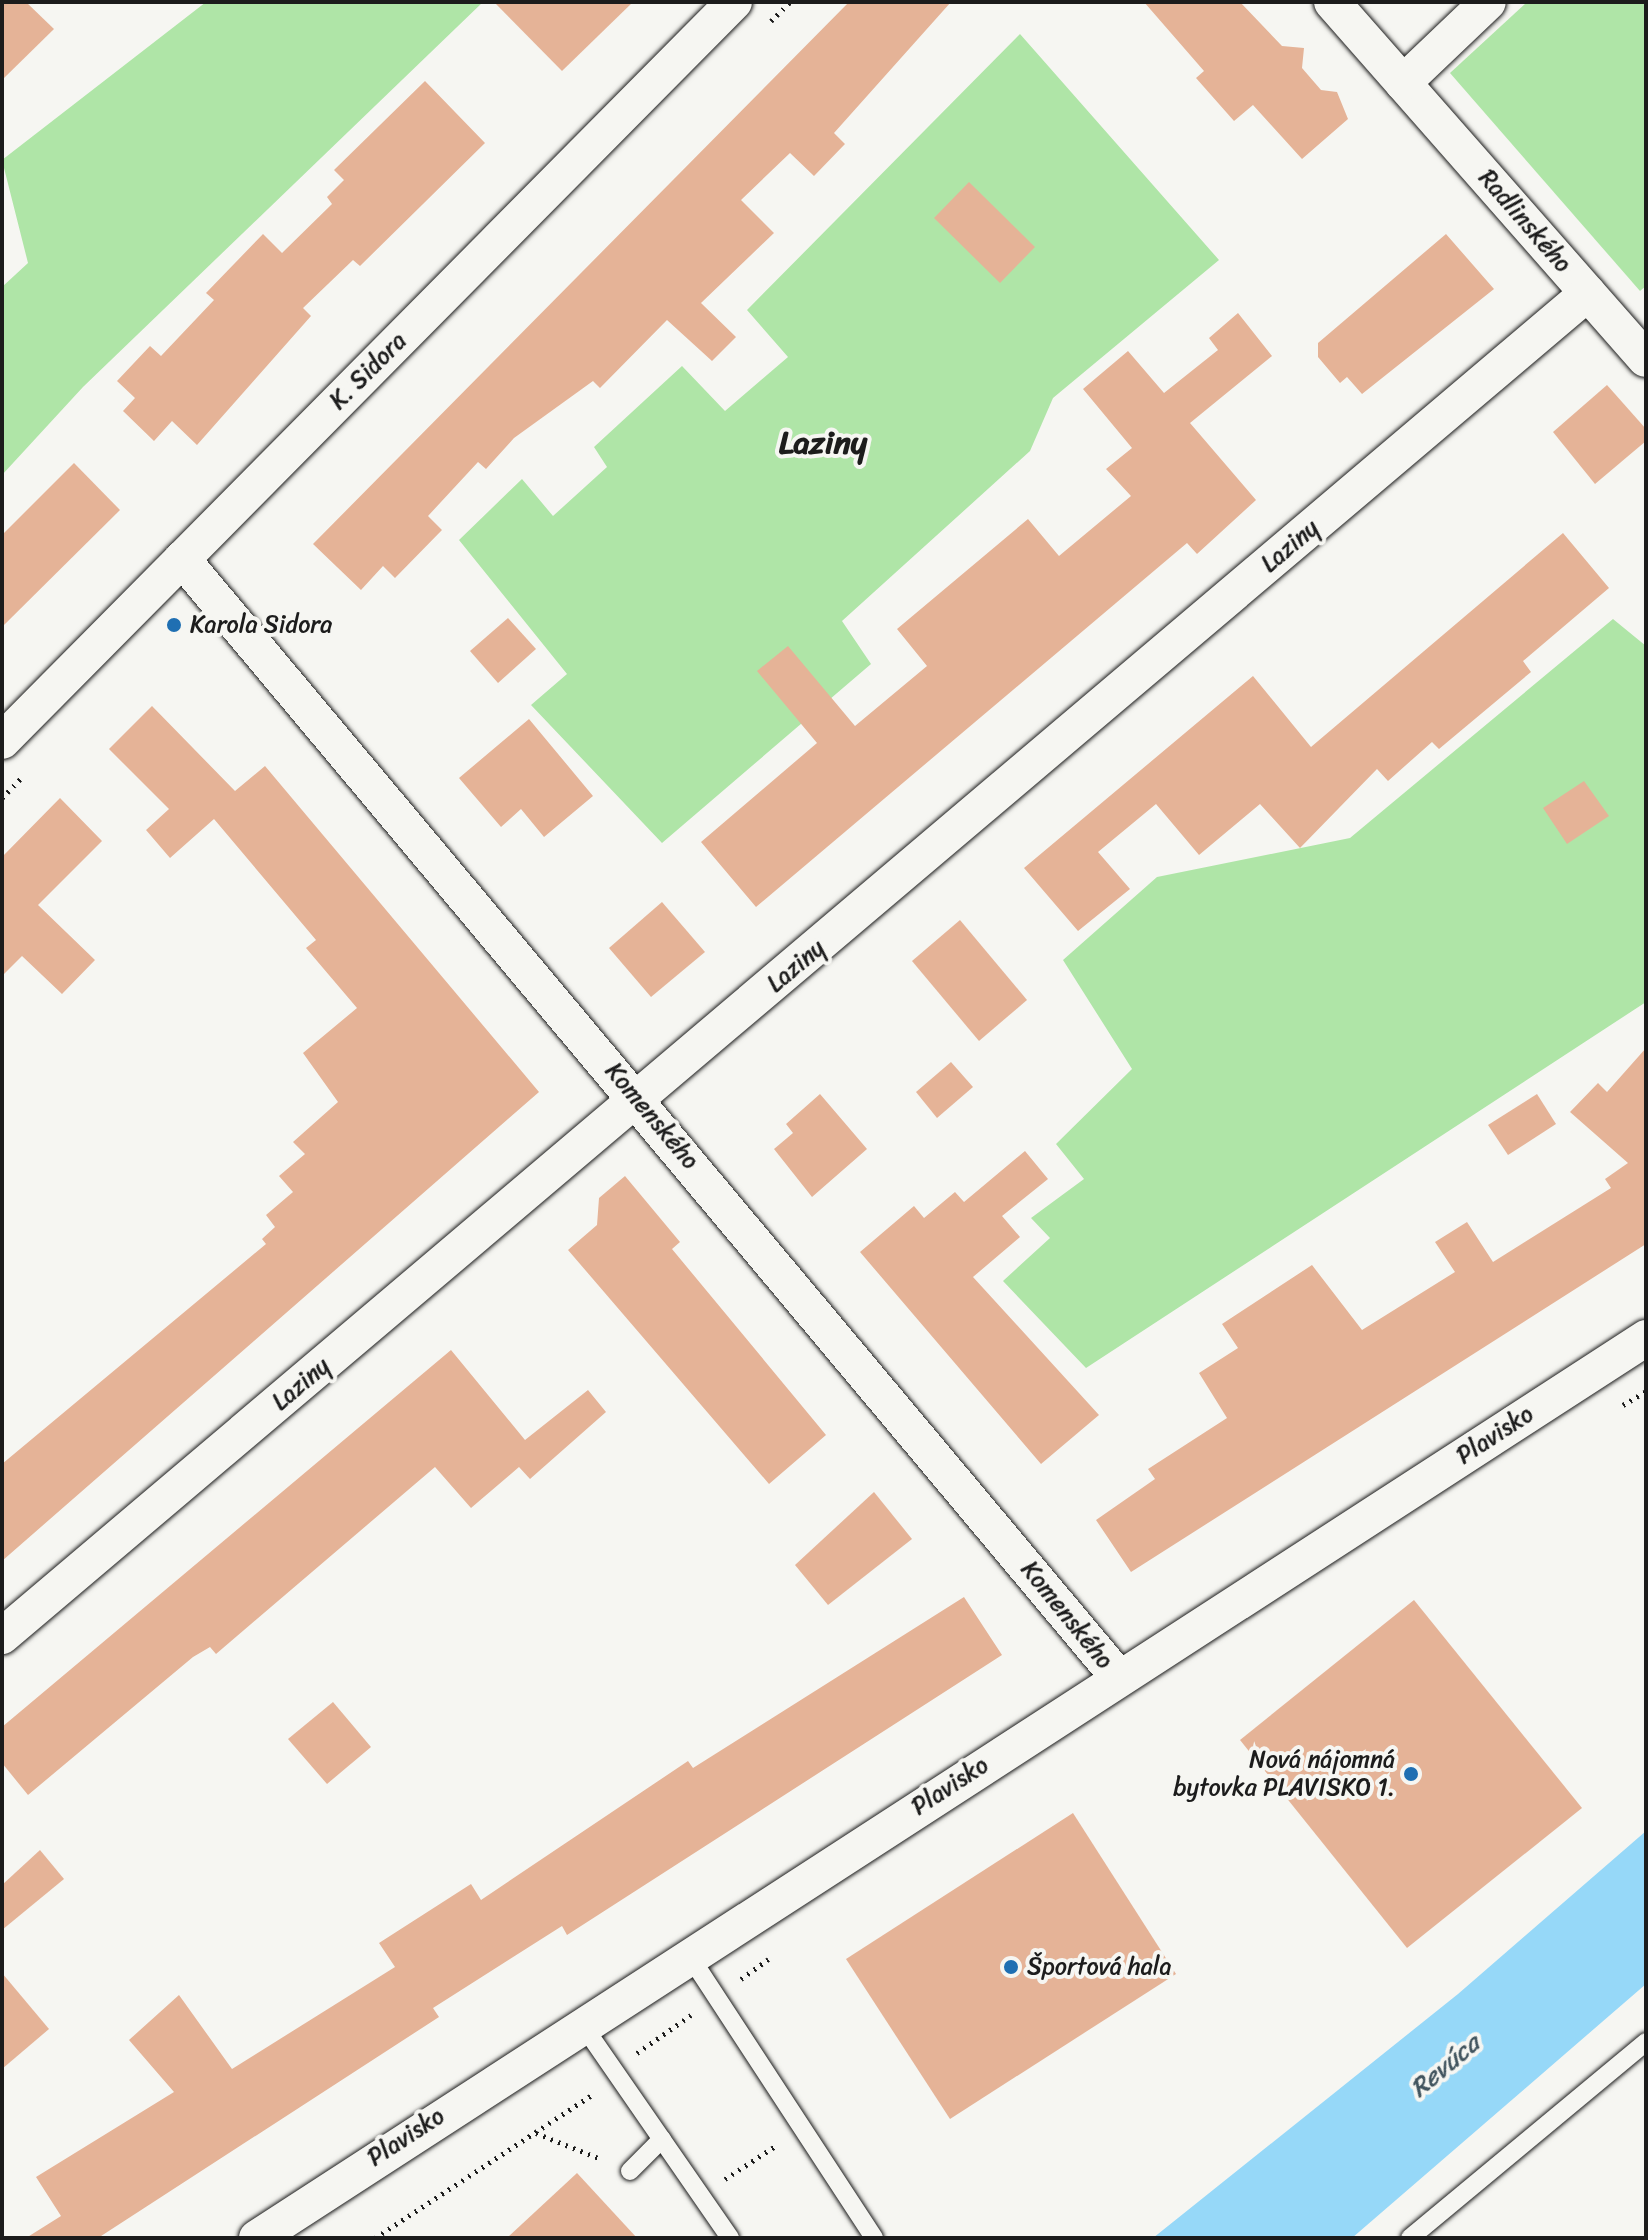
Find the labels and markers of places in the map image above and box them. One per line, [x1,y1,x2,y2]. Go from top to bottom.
place label: Karola Sidora [190,611,332,639]
marker: Karola Sidora [165,616,183,634]
place label: Nová nájomná bytovka PLAVISKO 1. [1173,1746,1395,1802]
marker: Nová nájomná bytovka PLAVISKO 1. [1402,1765,1420,1783]
place label: Športová hala [1027,1953,1172,1981]
marker: Športová hala [1002,1958,1020,1976]

